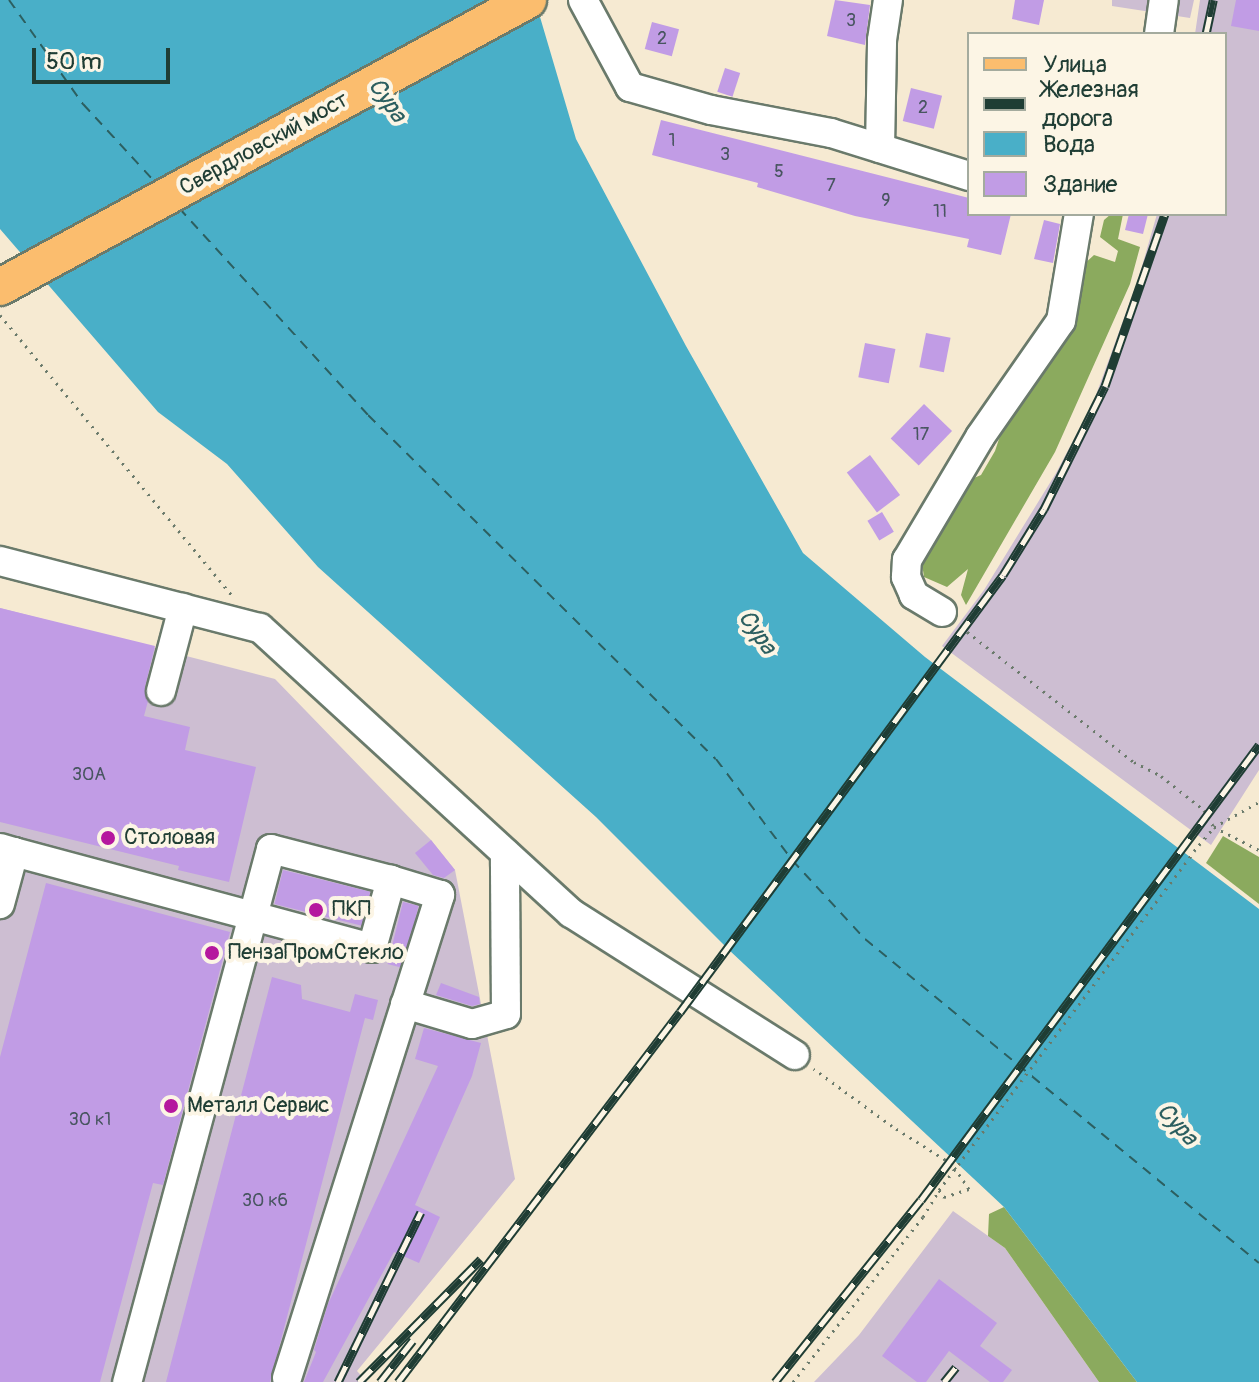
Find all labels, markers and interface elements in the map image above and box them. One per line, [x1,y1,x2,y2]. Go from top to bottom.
house number: 3 [846,10,856,32]
house number: 2 [657,28,667,50]
scale bar [36,32,174,82]
legend [967,32,1227,216]
text: 50 m [46,47,102,76]
text: Улица [1043,50,1107,79]
water label: Сура [362,72,412,128]
text: Железная дорога [1042,75,1139,133]
street label: Свердловский мост [175,87,353,201]
house number: 2 [918,97,928,119]
house number: 1 [668,130,676,152]
text: Вода [1043,130,1095,159]
house number: 3 [720,144,730,166]
house number: 5 [774,161,784,183]
text: Здание [1043,170,1117,199]
house number: 7 [826,175,836,197]
house number: 9 [881,190,891,212]
house number: 11 [933,201,947,223]
house number: 17 [913,424,929,446]
water label: Сура [732,604,782,660]
house number: 30А [72,764,106,786]
place label: Столовая [124,825,215,851]
marker: Столовая [99,829,117,847]
place label: ПКП [332,897,371,923]
marker: ПКП [307,901,325,919]
place label: ПензаПромСтекло [228,940,404,966]
marker: ПензаПромСтекло [203,944,221,962]
place label: Металл Сервис [187,1093,329,1119]
marker: Металл Сервис [162,1097,180,1115]
water label: Сура [1150,1097,1204,1151]
house number: 30 к1 [69,1109,111,1131]
house number: 30 к6 [242,1190,288,1212]

